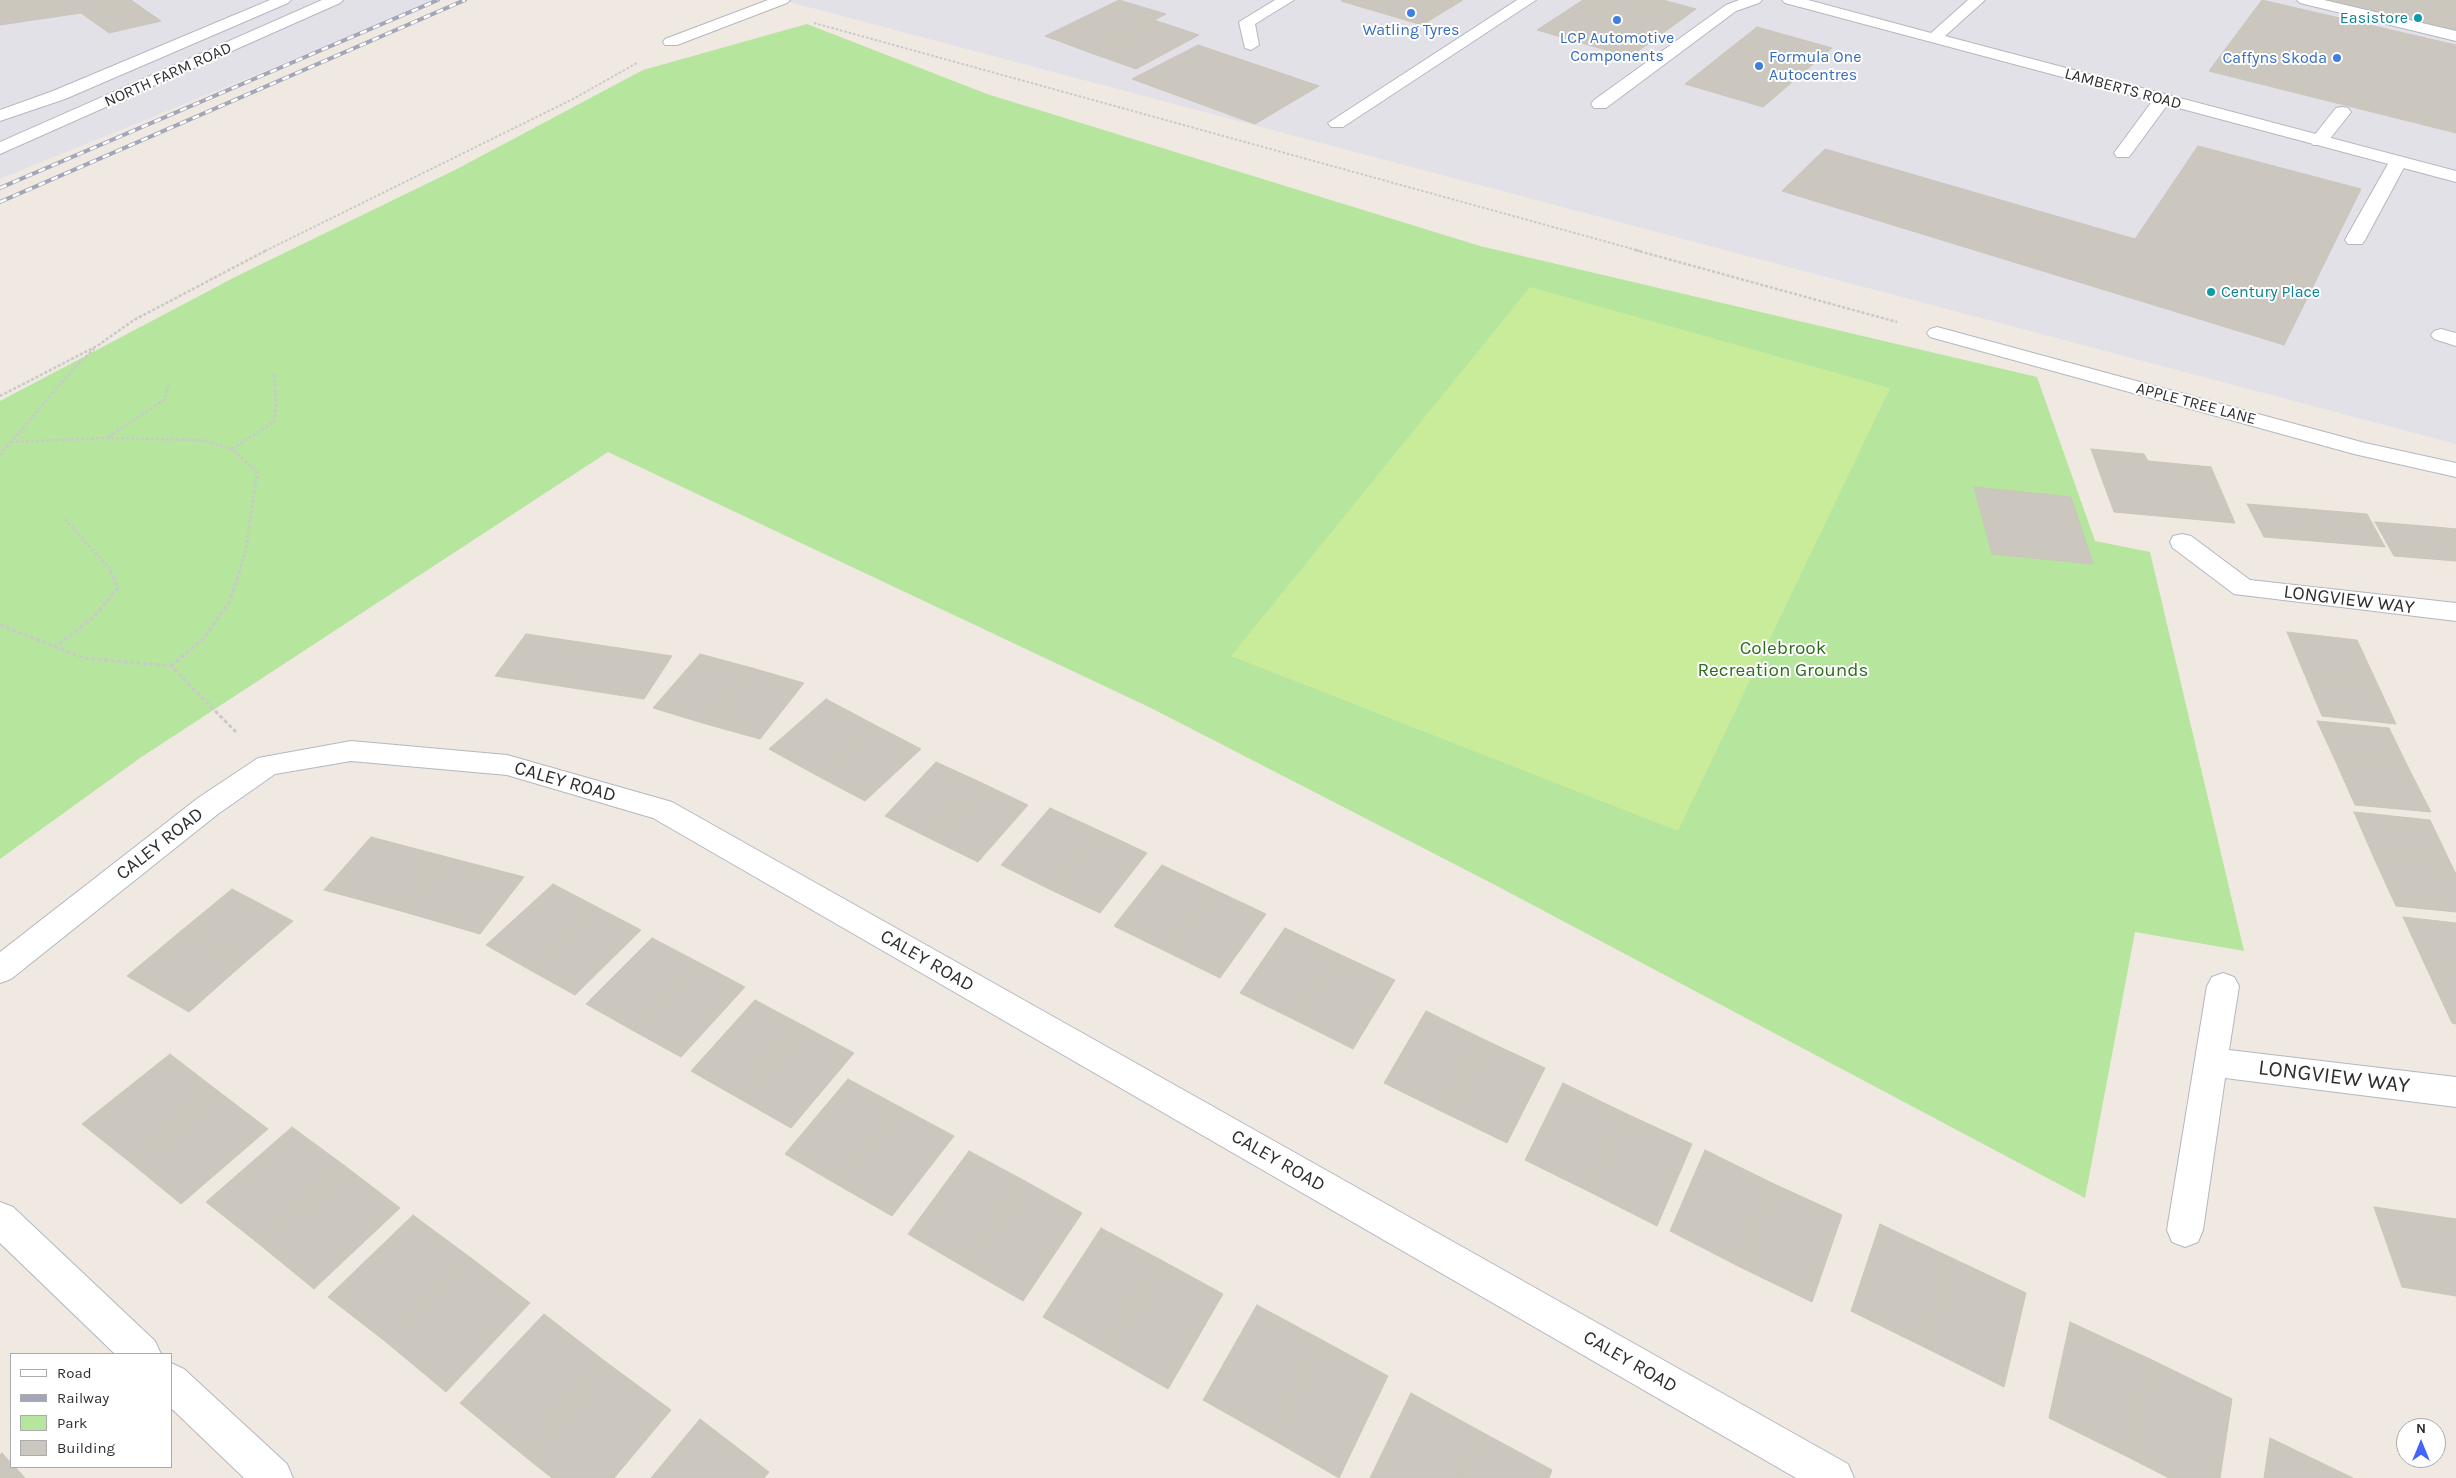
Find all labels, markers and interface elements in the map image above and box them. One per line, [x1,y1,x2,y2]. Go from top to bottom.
marker: Watling Tyres [1405,7,1417,19]
place label: Easistore [2340,8,2408,28]
marker: Easistore [2412,12,2424,24]
marker: LCP Automotive Components [1611,14,1623,26]
place label: Watling Tyres [1363,20,1459,40]
place label: LCP Automotive Components [1560,28,1674,66]
street label: NORTH FARM ROAD [101,38,235,112]
place label: Formula One Autocentres [1769,47,1861,85]
place label: Caffyns Skoda [2222,48,2327,68]
marker: Caffyns Skoda [2331,52,2343,64]
marker: Formula One Autocentres [1753,60,1765,72]
street label: LAMBERTS ROAD [2062,64,2184,114]
place label: Century Place [2221,282,2320,302]
marker: Century Place [2205,286,2217,298]
street label: APPLE TREE LANE [2134,379,2258,429]
street label: LONGVIEW WAY [2282,581,2416,619]
park label: Colebrook Recreation Grounds [1697,638,1869,682]
street label: CALEY ROAD [512,757,618,807]
street label: CALEY ROAD [112,803,208,885]
street label: CALEY ROAD [876,925,978,997]
street label: LONGVIEW WAY [2257,1055,2411,1099]
street label: CALEY ROAD [1227,1125,1329,1197]
street label: CALEY ROAD [1579,1326,1681,1398]
legend [10,1353,172,1468]
text: Road [57,1364,92,1382]
text: Railway [57,1389,109,1407]
text: Park [57,1414,87,1432]
north arrow [2396,1418,2446,1468]
text: N [2416,1420,2426,1437]
text: Building [57,1439,115,1457]

